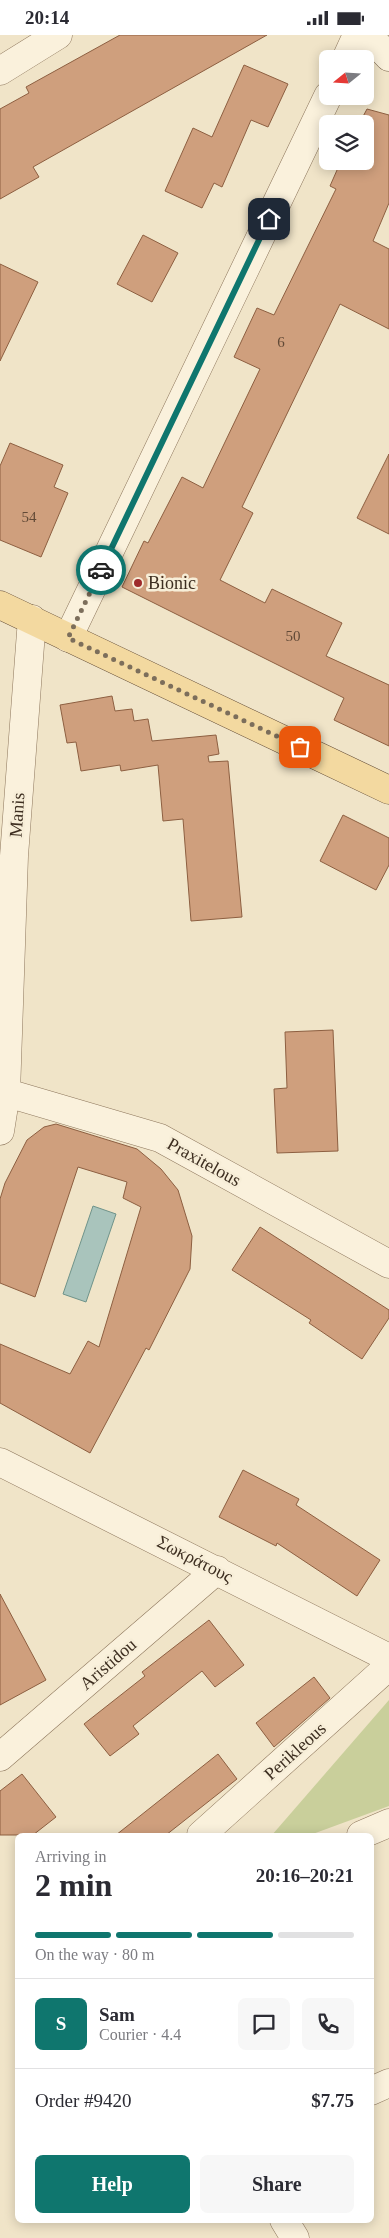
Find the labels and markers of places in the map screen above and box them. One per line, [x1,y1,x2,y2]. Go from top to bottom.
pin [248,198,290,240]
place label: Bionic [148,573,196,593]
marker: Bionic [132,577,144,589]
pin [279,726,321,768]

